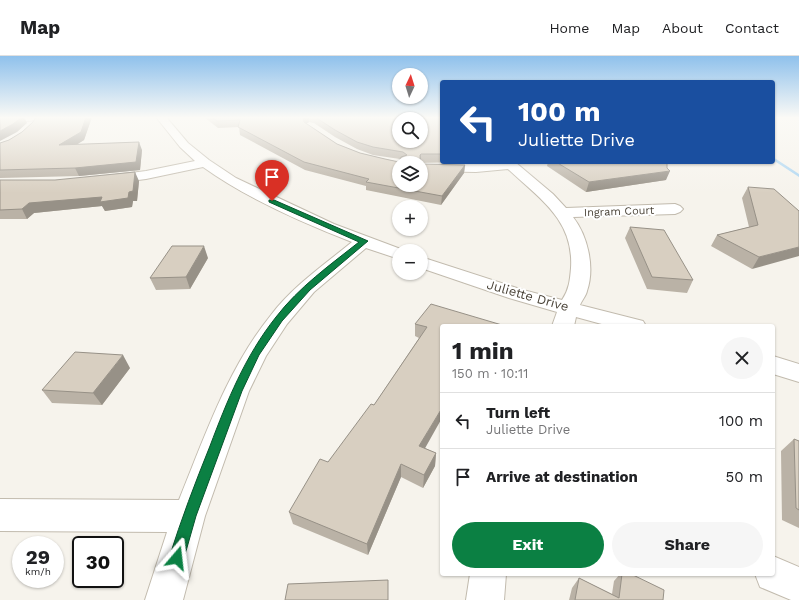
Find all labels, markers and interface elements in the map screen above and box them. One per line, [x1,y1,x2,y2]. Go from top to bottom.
text: Map [20,16,60,39]
text: Home [549,20,589,36]
text: Map [611,20,640,36]
text: About [662,20,703,36]
text: Contact [725,20,779,36]
north arrow [392,68,428,104]
map controls [392,68,428,280]
text: 100 m [518,95,601,128]
icon: left [452,96,504,148]
button: search [392,112,428,148]
text: Juliette Drive [518,129,635,150]
button: layers [392,156,428,192]
pin [255,160,289,201]
icon: arrive [261,166,283,188]
button: + [392,200,428,236]
street label: Ingram Court [584,204,655,219]
button: − [392,244,428,280]
street label: Juliette Drive [485,277,570,314]
text: 1 min [452,337,514,365]
button: close [721,337,763,379]
text: 150 m · 10:11 [452,366,528,381]
text: Turn left [486,404,550,422]
icon: left [452,410,474,432]
text: 100 m [719,412,763,430]
text: Juliette Drive [486,422,570,437]
icon: arrive [452,466,474,488]
text: Arrive at destination [486,468,638,486]
text: 50 m [726,468,763,486]
button: Exit [452,522,604,568]
button: Share [612,522,763,568]
speed limit sign: 30 [72,536,124,588]
position arrow [156,537,198,579]
text: 29 [26,545,50,569]
text: km/h [25,566,51,577]

